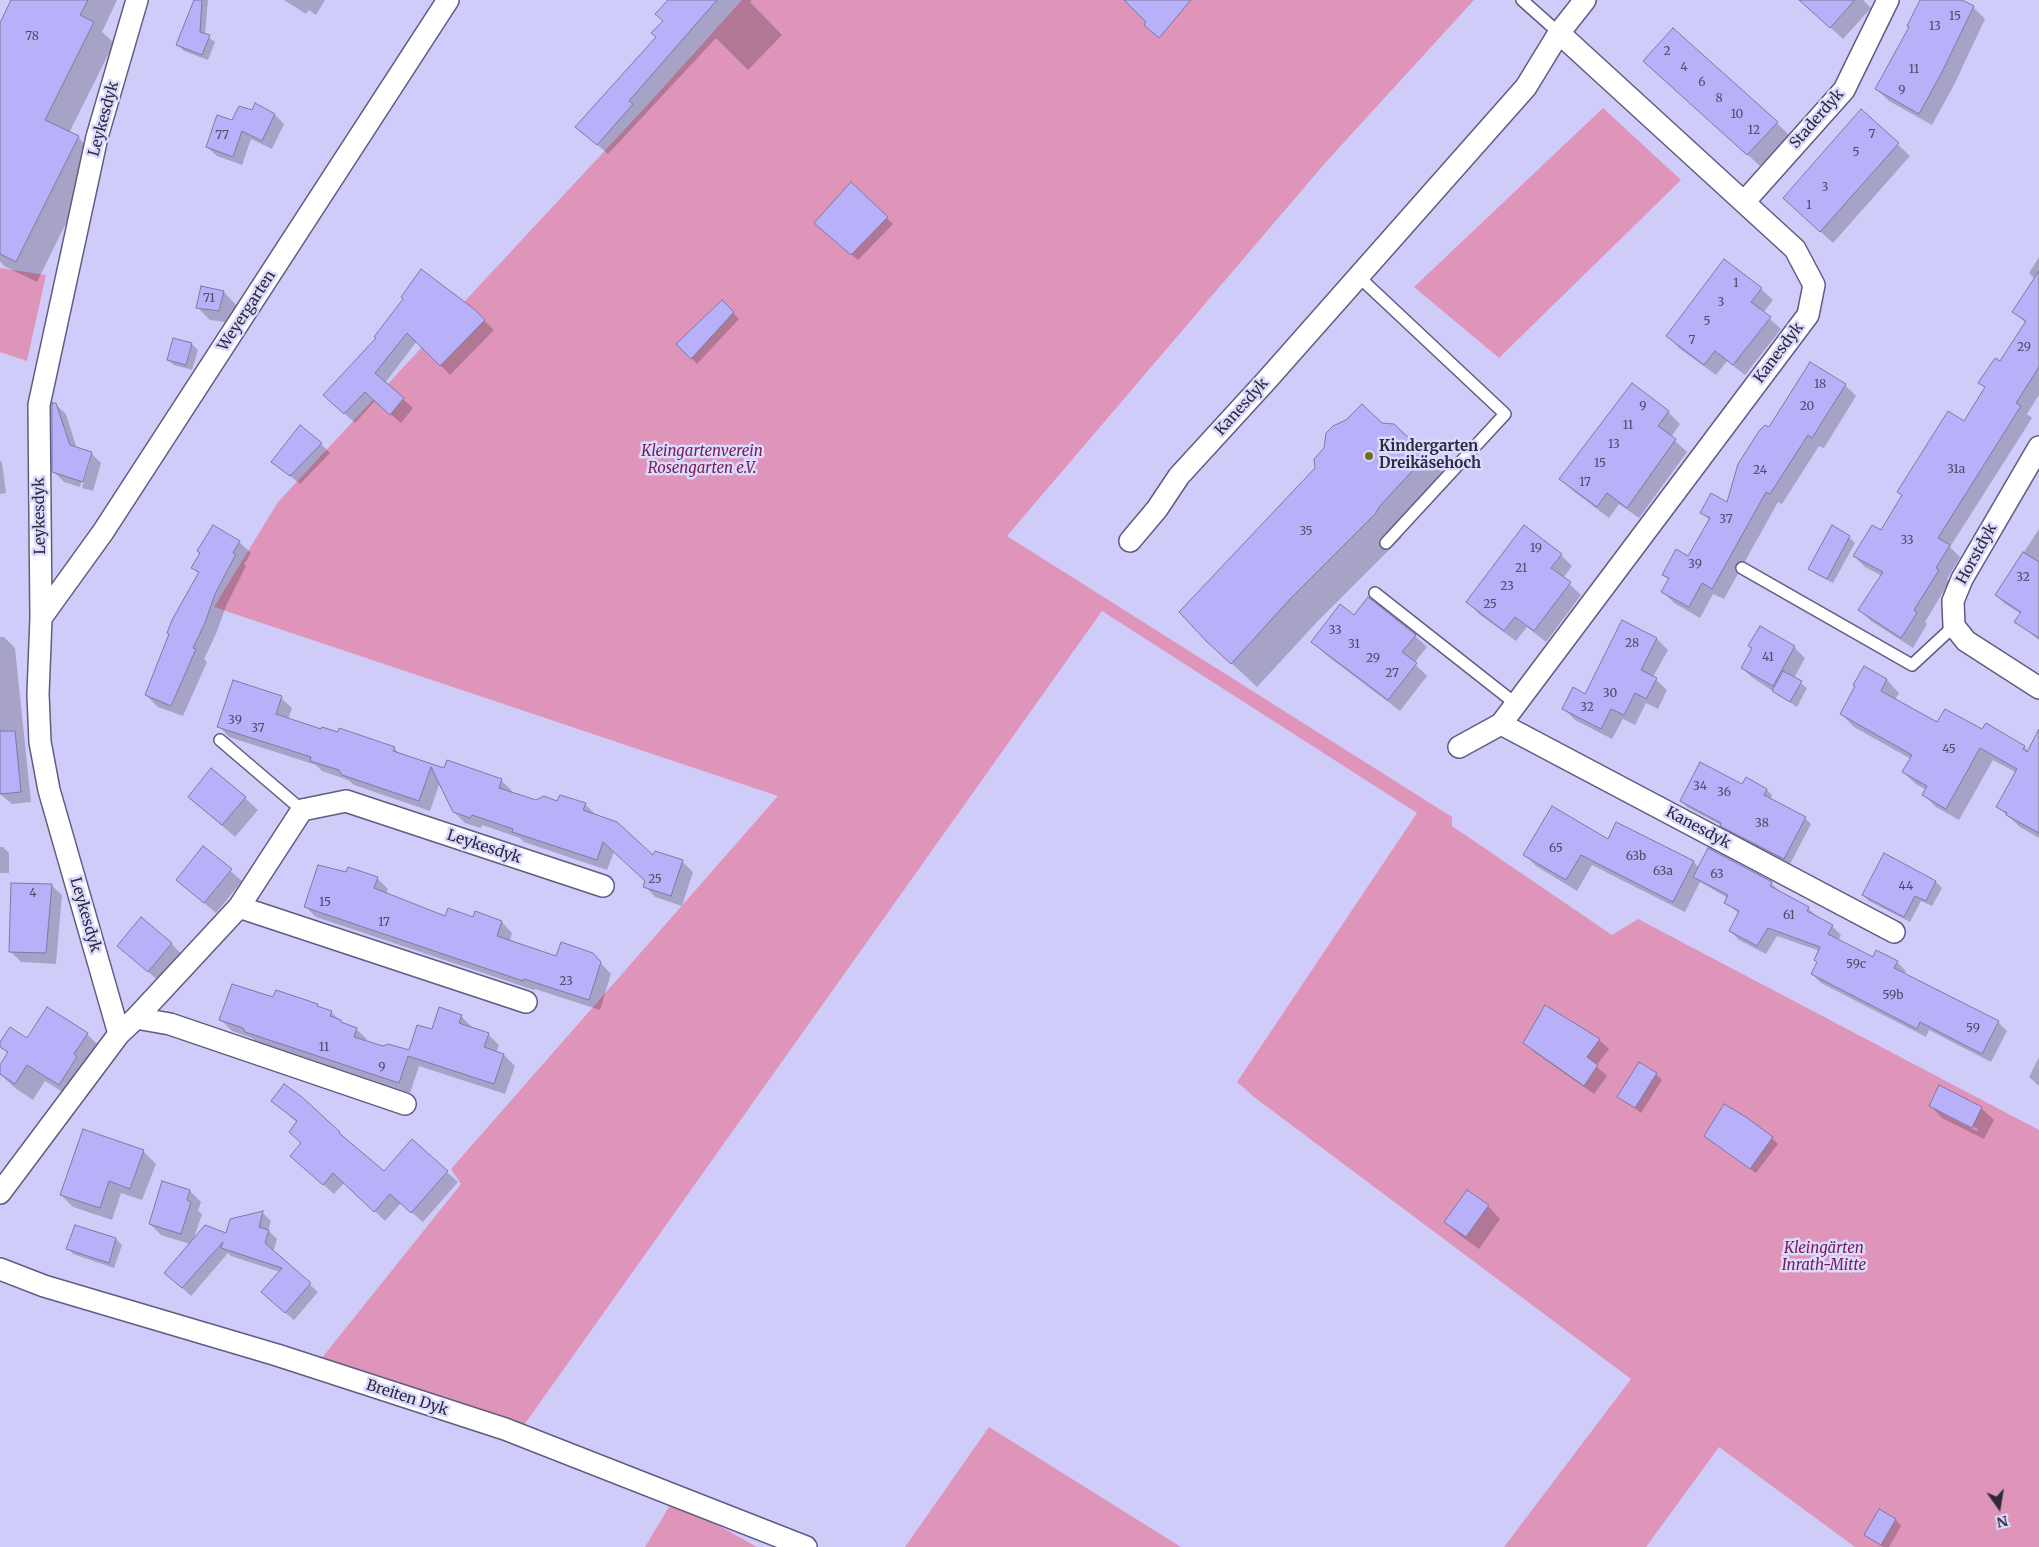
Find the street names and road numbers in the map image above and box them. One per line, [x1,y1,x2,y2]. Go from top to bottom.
street label: Leykesdyk [85,79,123,159]
street label: Staderdyk [1786,86,1848,152]
street label: Weyergarten [214,267,280,355]
street label: Kanesdyk [1750,319,1808,387]
street label: Kanesdyk [1212,375,1272,439]
street label: Leykesdyk [30,477,50,555]
street label: Horstdyk [1953,520,2001,588]
street label: Kanesdyk [1662,803,1734,853]
street label: Leykesdyk [445,827,523,867]
street label: Leykesdyk [66,875,104,955]
street label: Breiten Dyk [364,1376,450,1420]

